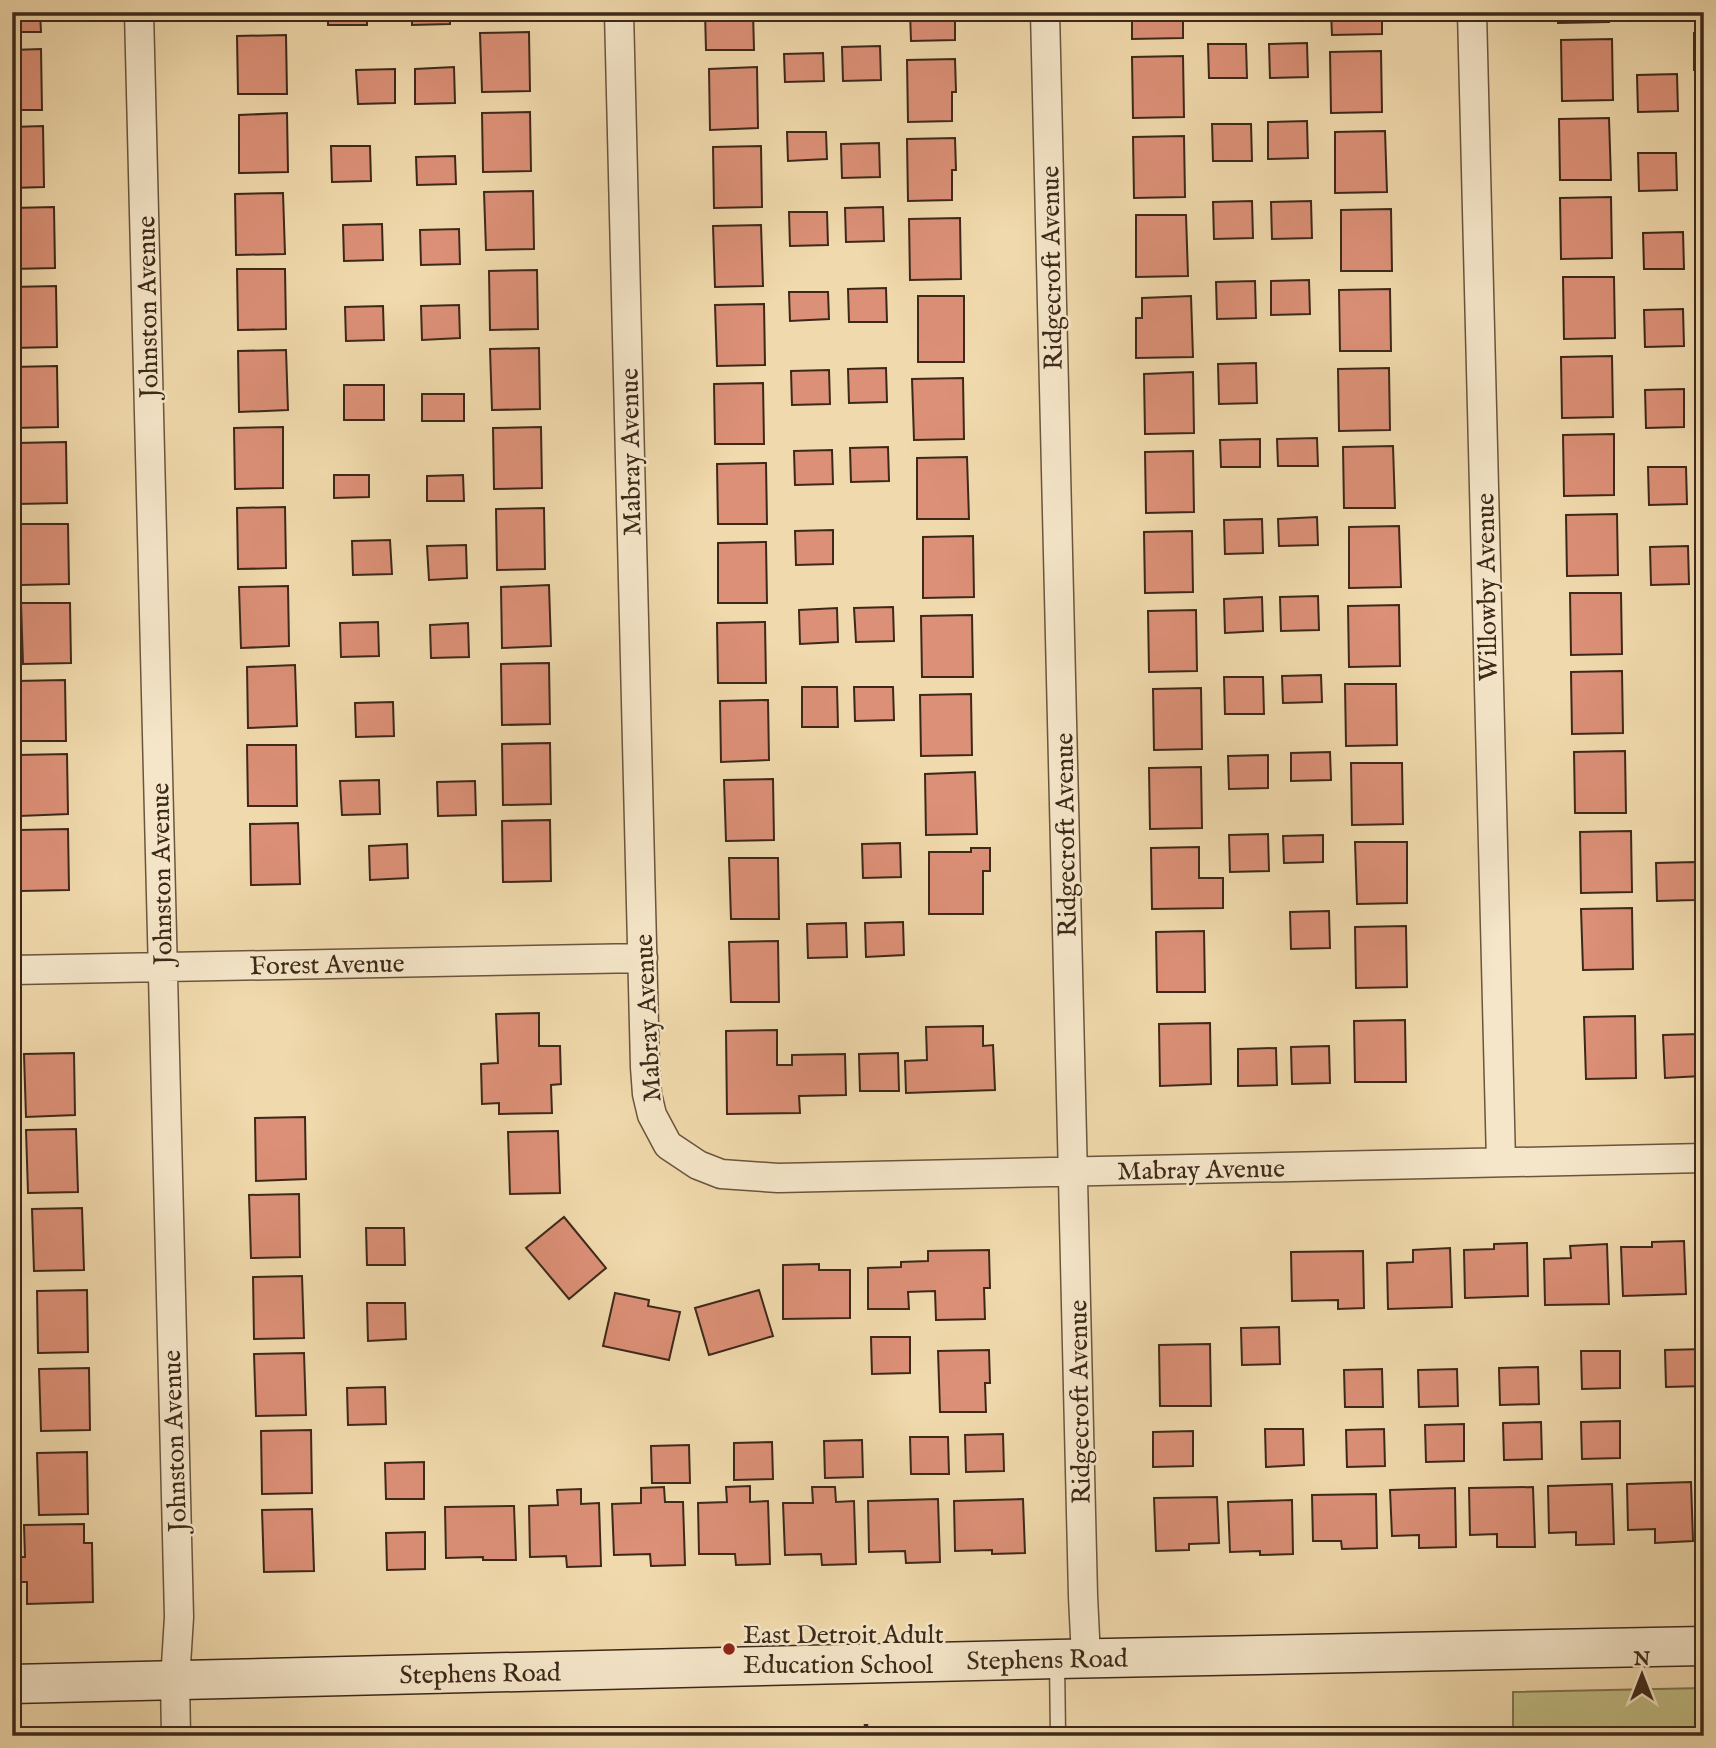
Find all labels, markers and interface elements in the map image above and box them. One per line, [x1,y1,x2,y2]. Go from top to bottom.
street label: Ridgecroft Avenue [1034,165,1071,371]
street label: Johnston Avenue [130,215,167,401]
street label: Mabray Avenue [614,368,649,536]
street label: Willowby Avenue [1469,493,1506,681]
street label: Ridgecroft Avenue [1048,732,1085,938]
street label: Johnston Avenue [144,782,181,968]
street label: Mabray Avenue [628,933,669,1103]
street label: Forest Avenue [249,948,405,983]
street label: Mabray Avenue [1117,1153,1285,1188]
street label: Ridgecroft Avenue [1062,1299,1099,1505]
street label: Johnston Avenue [156,1349,195,1536]
place label: East Detroit Adult Education School [743,1619,944,1682]
north arrow [1608,1640,1678,1710]
marker: East Detroit Adult Education School [721,1641,737,1657]
street label: Stephens Road [966,1643,1128,1678]
text: N [1633,1648,1651,1672]
street label: Stephens Road [399,1657,561,1692]

